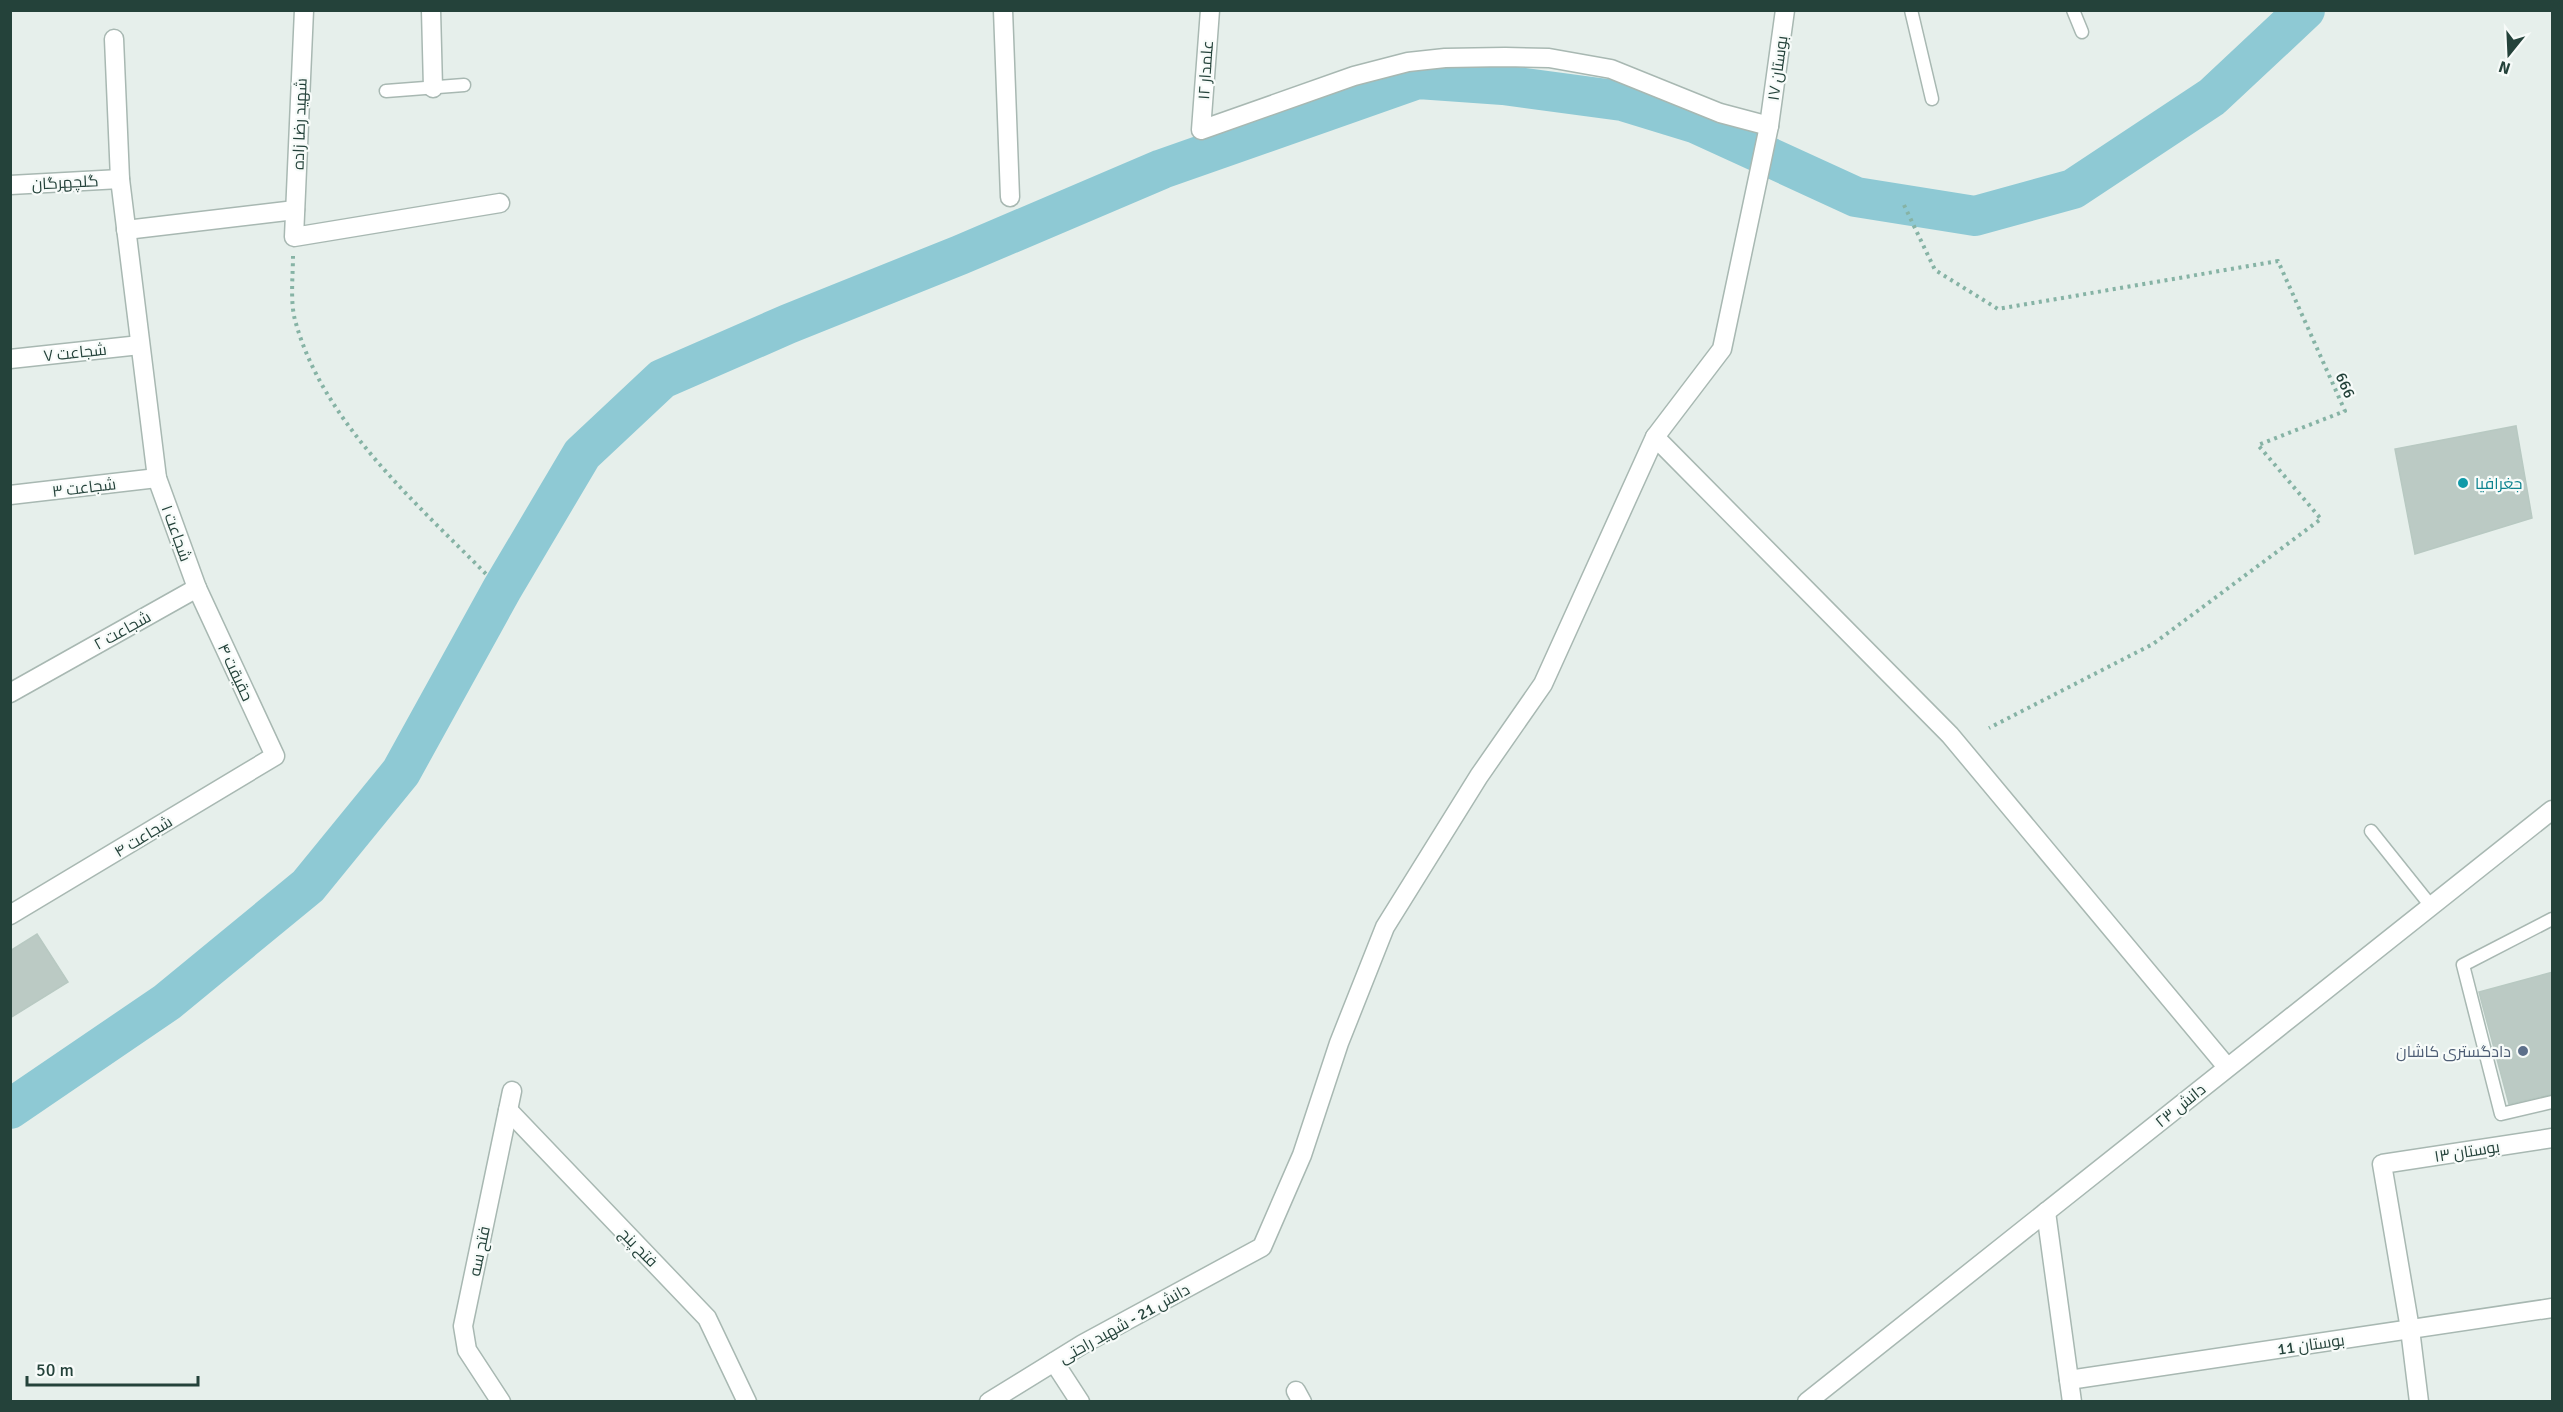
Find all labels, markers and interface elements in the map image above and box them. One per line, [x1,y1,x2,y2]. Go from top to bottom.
north arrow [2479,24,2539,84]
street label: بوستان ۱۷ [1764,34,1792,102]
street label: علمدار ۱۲ [1194,40,1218,100]
text: N [2496,56,2513,79]
street label: شهید رضا زاده [288,78,312,170]
street label: گلچهرگان [31,171,99,196]
street label: شجاعت ۷ [42,340,108,366]
street label: 666 [2331,369,2359,401]
street label: شجاعت ۳ [51,474,117,502]
place label: جغرافیا [2475,474,2522,494]
marker: جغرافیا [2456,476,2470,490]
street label: شجاعت ۱ [157,502,195,564]
street label: شجاعت ۲ [90,607,154,655]
street label: حقیقت ۴ [213,640,257,704]
street label: شجاعت ۴ [111,812,176,862]
place label: دادگستری کاشان [2396,1042,2511,1062]
marker: دادگستری کاشان [2516,1044,2530,1058]
street label: دانش ۲۳ [2151,1079,2210,1132]
street label: بوستان ۱۳ [2433,1137,2501,1167]
street label: فتح سه [465,1224,496,1278]
street label: فتح پنج [614,1224,662,1272]
street label: دانش 21 - شهید راحتی [1056,1280,1193,1368]
street label: بوستان 11 [2276,1330,2346,1360]
scale bar [27,1349,198,1387]
text: 50 m [36,1359,74,1381]

